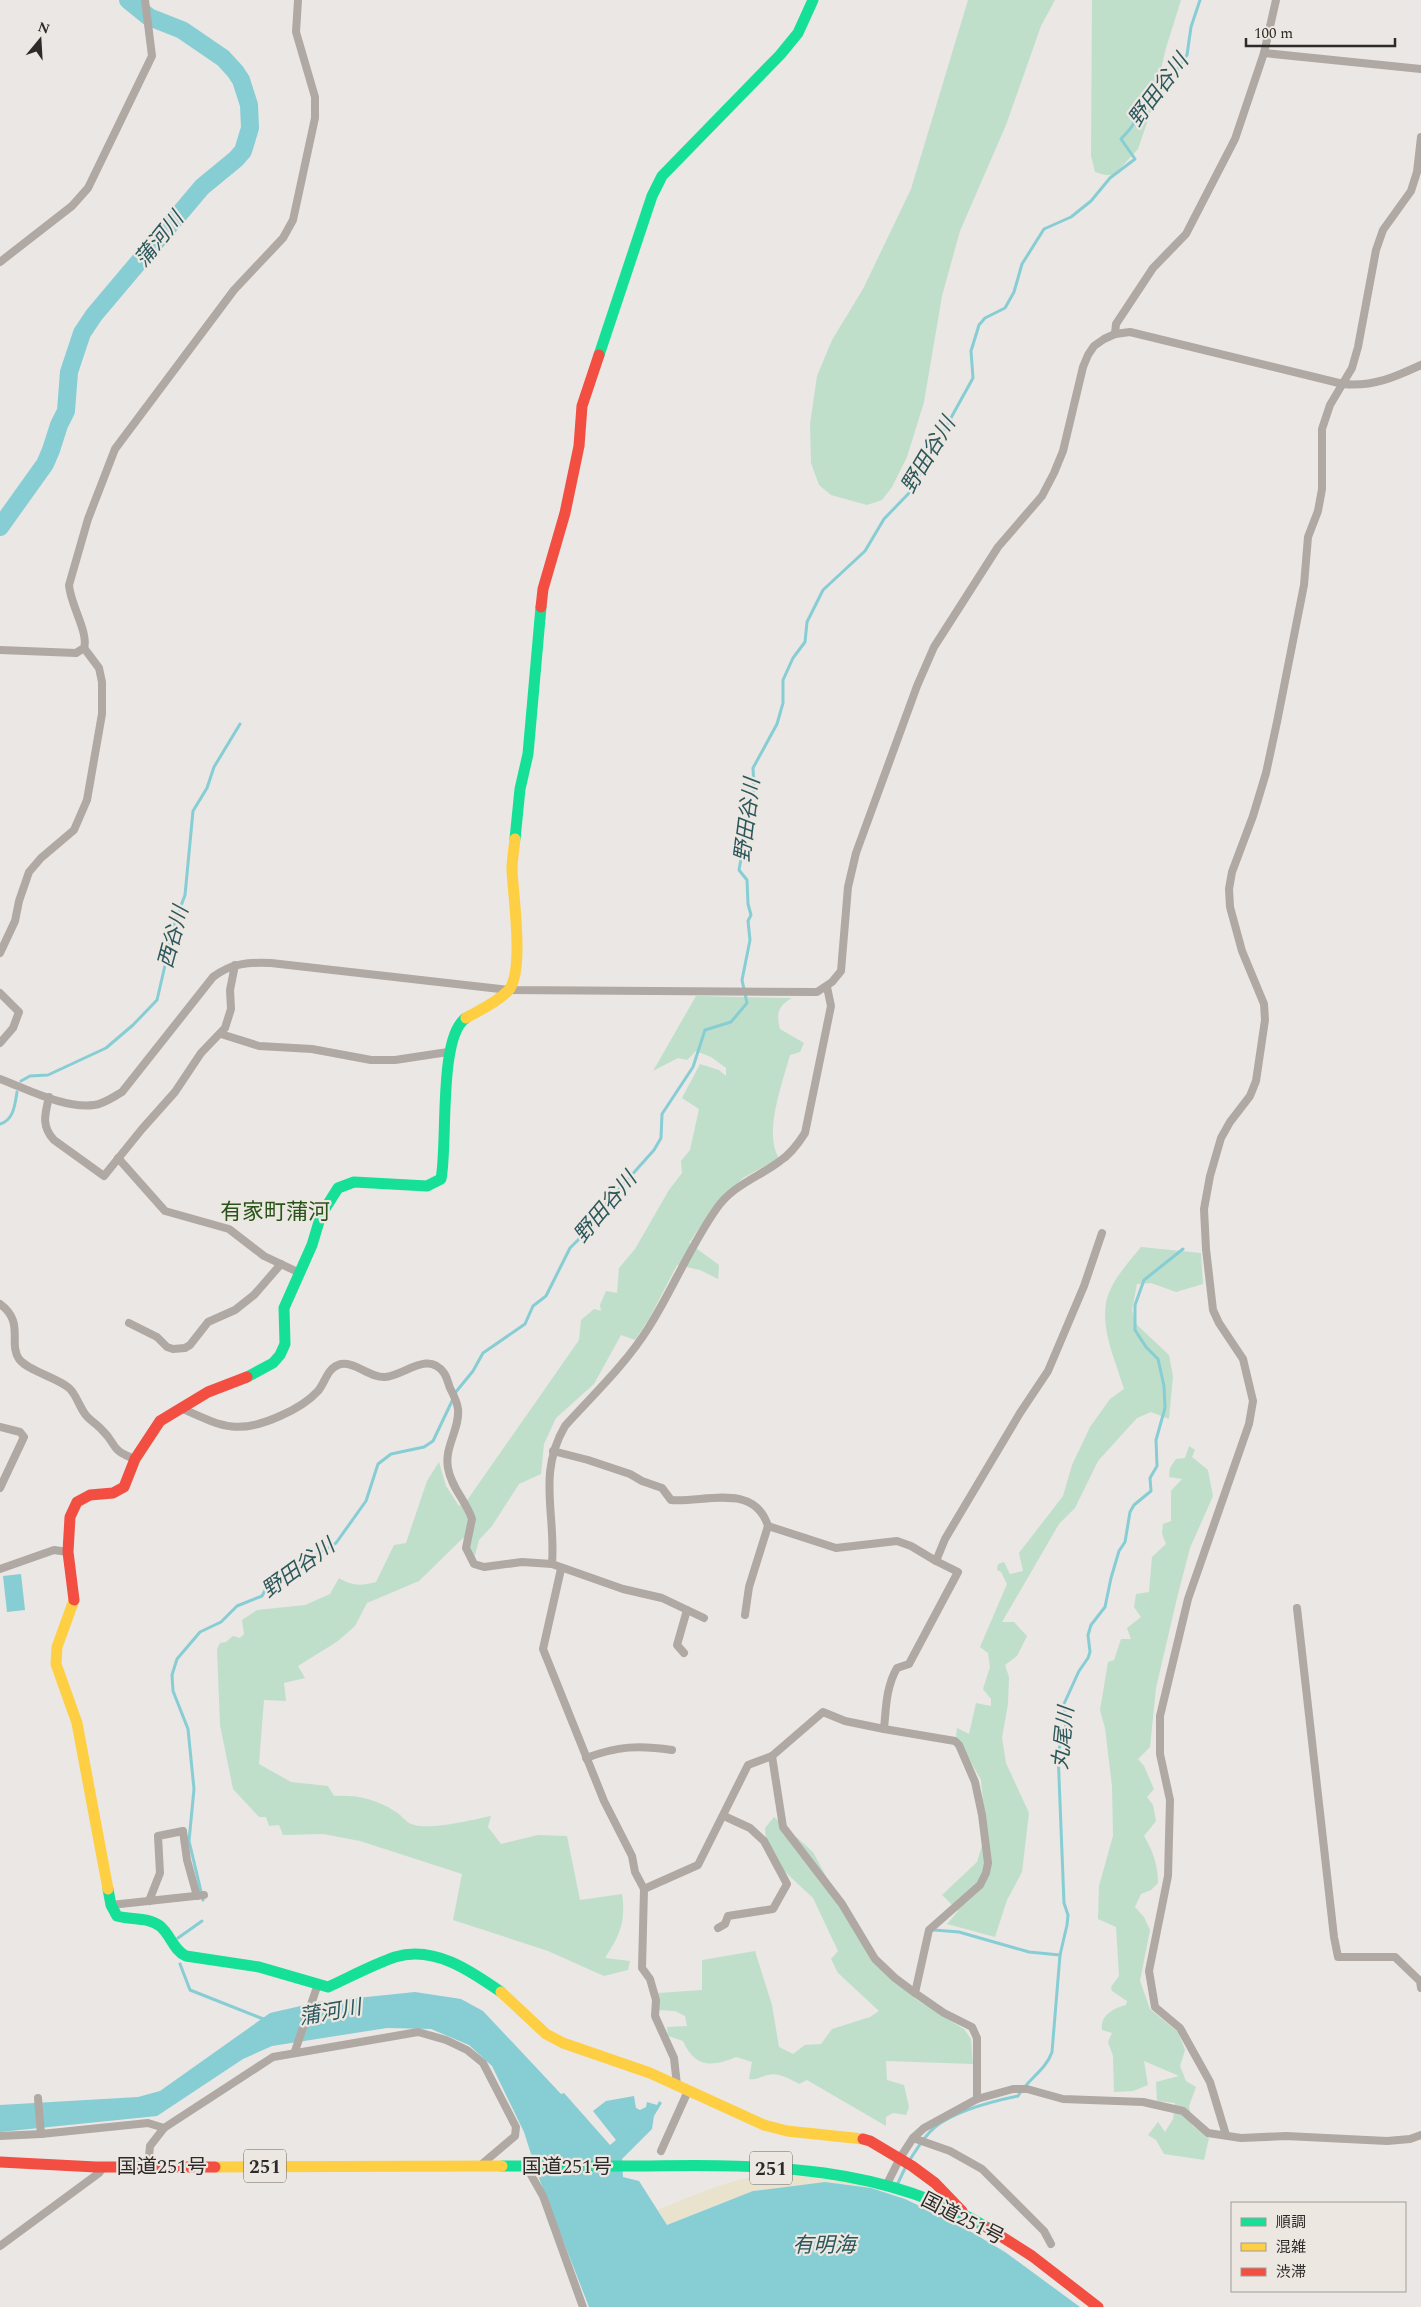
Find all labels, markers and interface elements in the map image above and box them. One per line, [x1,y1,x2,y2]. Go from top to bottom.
north arrow [15,15,65,65]
scale bar [1246,15,1395,47]
text: N [35,16,53,40]
text: 100 m [1254,22,1293,45]
water label: 野田谷川 [1121,46,1198,134]
water label: 蒲河川 [128,204,193,274]
water label: 野田谷川 [894,410,965,500]
water label: 野田谷川 [727,775,769,864]
water label: 西谷川 [150,901,198,972]
water label: 野田谷川 [567,1164,646,1250]
district label: 有家町蒲河 [220,1196,330,1229]
water label: 野田谷川 [255,1530,344,1606]
water label: 丸尾川 [1045,1703,1083,1771]
water label: 蒲河川 [296,1991,366,2034]
road number: 251 [244,2150,286,2182]
street label: 国道251号 [117,2152,207,2182]
street label: 国道251号 [522,2152,612,2182]
road number: 251 [750,2152,792,2184]
street label: 国道251号 [916,2185,1009,2253]
legend [1231,2202,1406,2292]
text: 順調 [1276,2211,1306,2234]
water label: 有明海 [793,2230,858,2262]
text: 混雑 [1276,2236,1306,2259]
text: 渋滞 [1276,2261,1306,2284]

